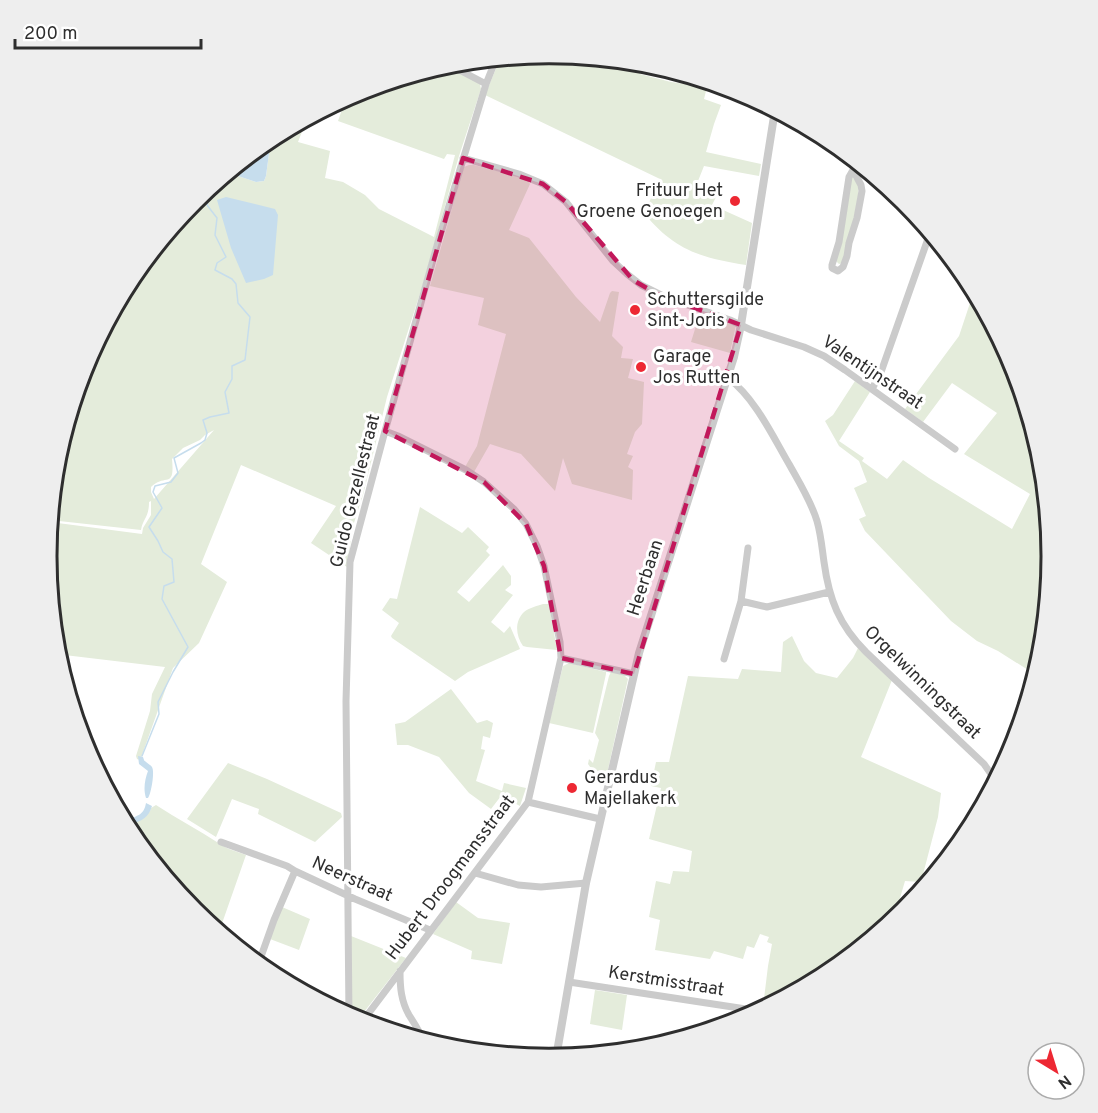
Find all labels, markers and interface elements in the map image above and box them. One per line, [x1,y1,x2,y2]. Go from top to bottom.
scale bar [15,12,201,50]
text: 200 m [24,23,77,46]
place label: Frituur Het Groene Genoegen [577,180,723,224]
marker: Frituur Het Groene Genoegen [728,194,742,208]
place label: Schuttersgilde Sint-Joris [647,289,764,333]
marker: Schuttersgilde Sint-Joris [628,303,642,317]
street label: Valentijnstraat [817,331,927,415]
place label: Garage Jos Rutten [653,346,740,390]
marker: Garage Jos Rutten [634,360,648,374]
street label: Guido Gezellestraat [326,412,386,570]
street label: Heerbaan [623,537,669,619]
street label: Orgelwinningstraat [859,621,985,745]
place label: Gerardus Majellakerk [584,767,676,811]
marker: Gerardus Majellakerk [565,781,579,795]
street label: Hubert Droogmansstraat [381,791,521,965]
street label: Neerstraat [308,852,396,908]
street label: Kerstmisstraat [606,961,726,1003]
north arrow [1026,1041,1086,1101]
text: N [1053,1070,1075,1093]

